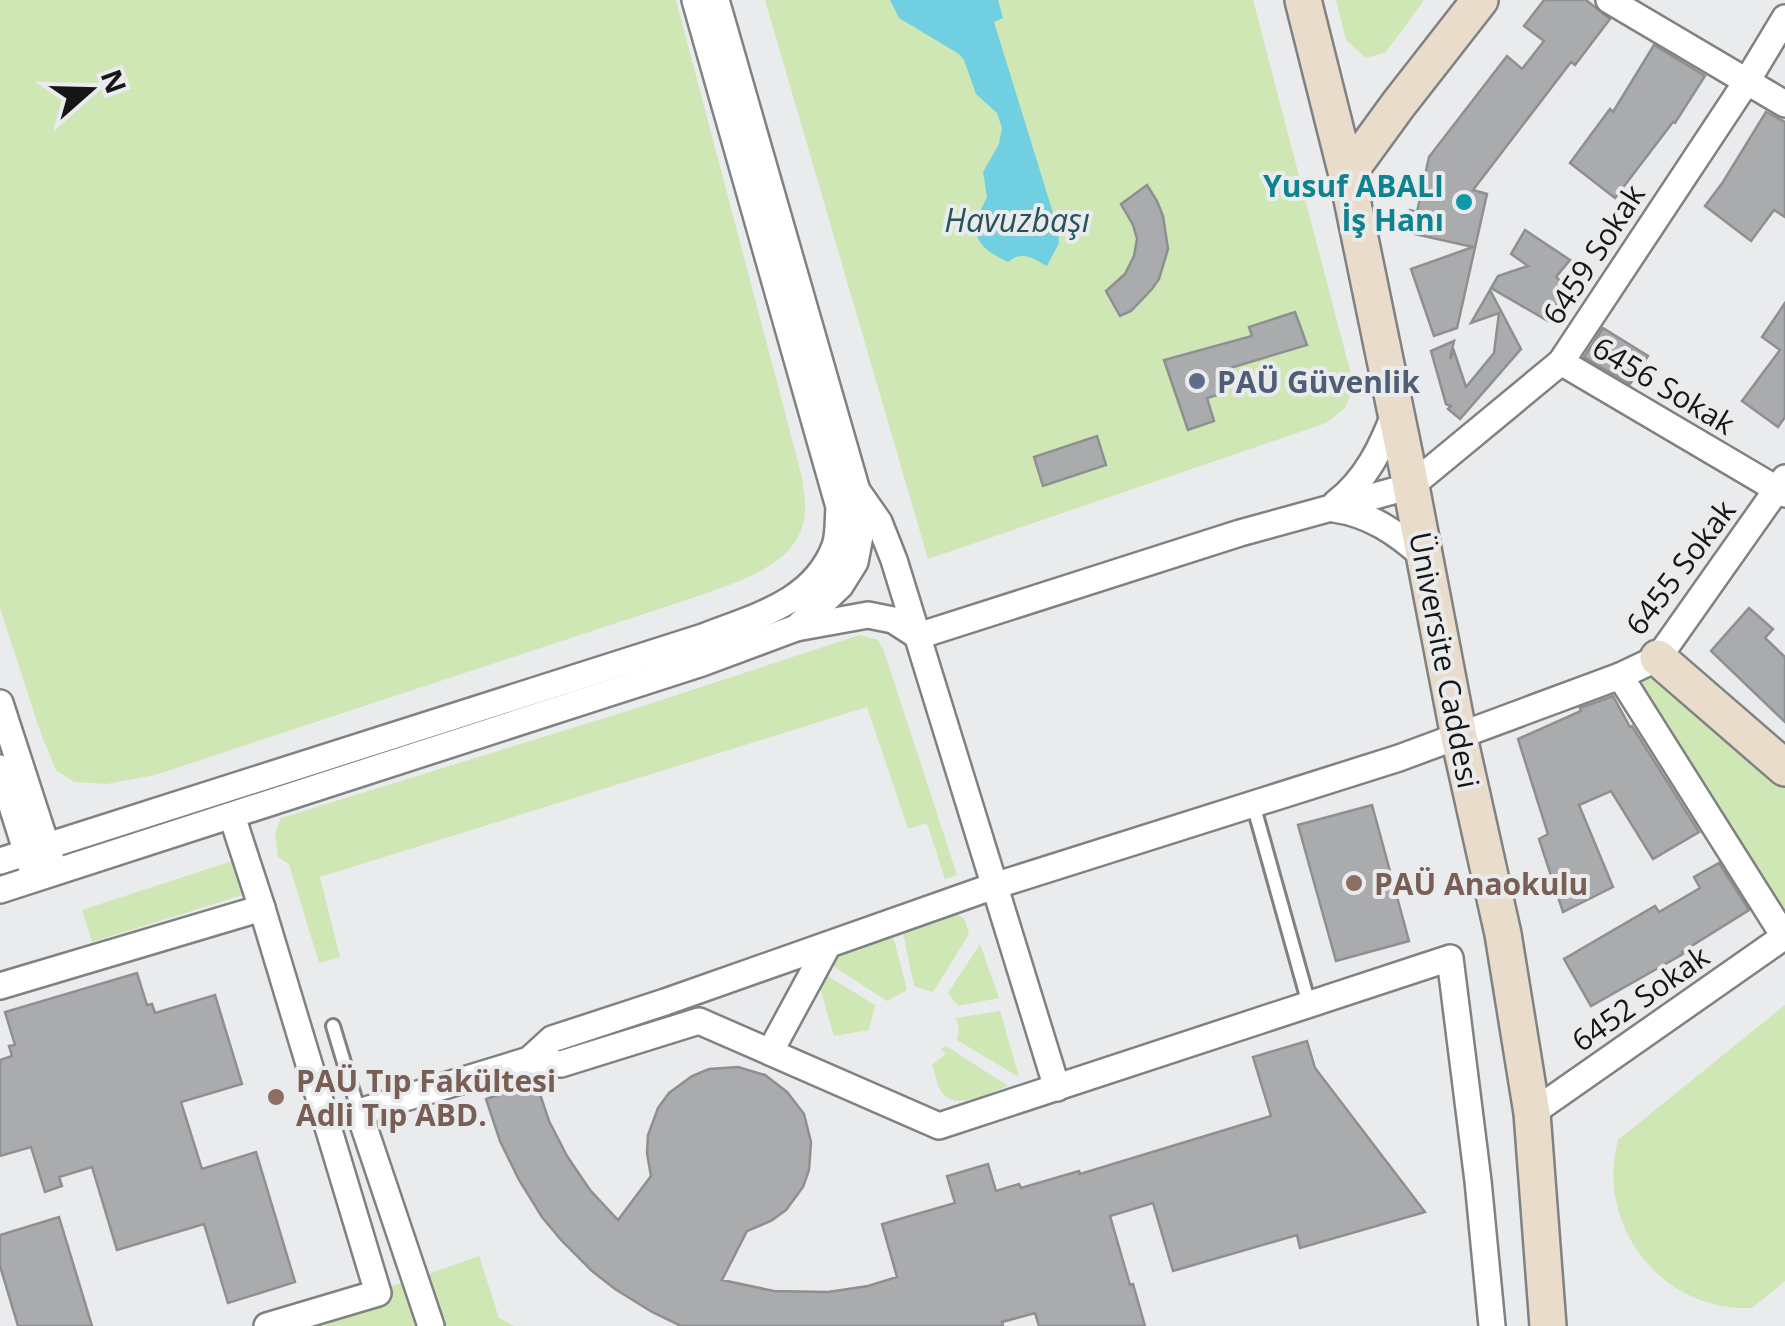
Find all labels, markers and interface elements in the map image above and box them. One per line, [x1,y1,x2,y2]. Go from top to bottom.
north arrow [40,40,140,140]
text: N [93,64,136,98]
place label: Yusuf ABALI İş Hanı [1263,165,1444,240]
street label: 6459 Sokak [1532,176,1654,332]
marker: Yusuf ABALI İş Hanı [1453,191,1475,213]
water label: Havuzbaşı [944,198,1090,241]
street label: 6456 Sokak [1585,326,1743,444]
place label: PAÜ Güvenlik [1217,361,1420,402]
marker: PAÜ Güvenlik [1186,370,1208,392]
street label: 6455 Sokak [1616,491,1744,643]
street label: Üniversite Caddesi [1400,528,1490,792]
place label: PAÜ Anaokulu [1374,863,1588,904]
marker: PAÜ Anaokulu [1343,872,1365,894]
street label: 6452 Sokak [1563,935,1717,1060]
place label: PAÜ Tıp Fakültesi Adli Tıp ABD. [296,1060,556,1135]
marker: PAÜ Tıp Fakültesi Adli Tıp ABD. [265,1086,287,1108]

